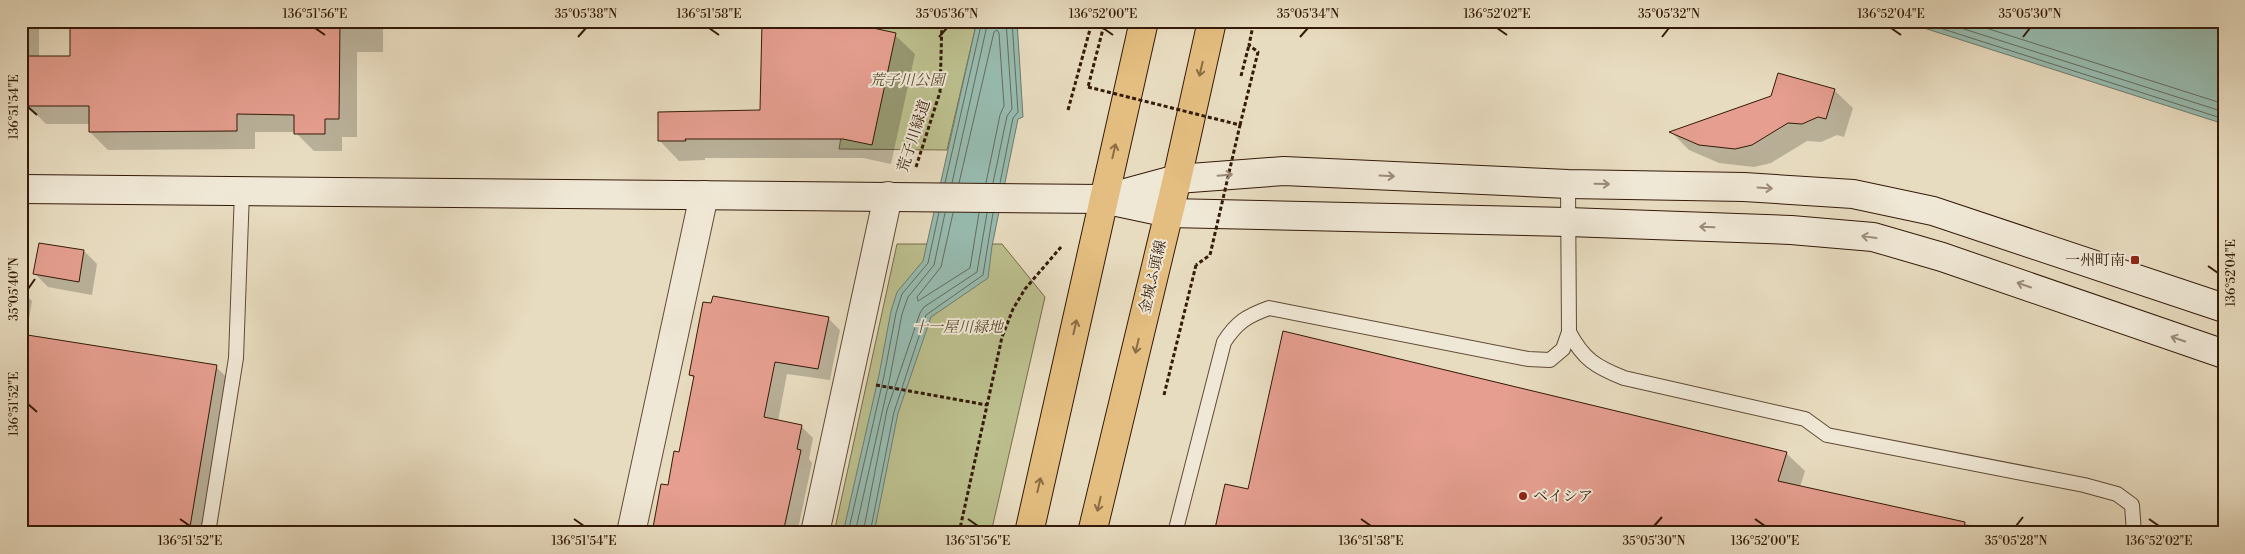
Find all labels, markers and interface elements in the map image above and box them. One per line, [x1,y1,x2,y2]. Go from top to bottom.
text: 136°51'56"E [283,7,347,22]
text: 35°05'38"N [555,7,617,22]
text: 136°51'58"E [677,7,741,22]
text: 35°05'36"N [916,7,978,22]
text: 136°52'00"E [1069,7,1137,22]
text: 35°05'34"N [1277,7,1339,22]
text: 136°52'02"E [1463,7,1531,22]
text: 35°05'32"N [1638,7,1700,22]
text: 136°52'04"E [1857,7,1925,22]
text: 35°05'30"N [1998,7,2062,22]
one-way arrow [1196,60,1205,76]
park label: 荒子川公園 [869,71,947,90]
text: 136°51'54"E [7,75,22,139]
street label: 荒子川緑道 [893,97,935,175]
one-way arrow [1110,144,1119,160]
one-way arrow [1217,171,1233,180]
one-way arrow [1379,171,1395,180]
one-way arrow [1594,180,1610,189]
one-way arrow [1756,183,1772,193]
one-way arrow [1699,222,1716,232]
one-way arrow [1862,232,1878,242]
street label: 金城ふ頭線 [1135,238,1171,316]
text: 136°52'04"E [2224,239,2239,307]
place label: 一州町南 [2065,251,2125,270]
marker: 一州町南 [2129,254,2141,266]
text: 35°05'40"N [7,257,22,321]
one-way arrow [2016,280,2032,290]
park label: 十一屋川緑地 [913,318,1005,337]
one-way arrow [1071,319,1080,335]
one-way arrow [2170,333,2186,343]
one-way arrow [1132,337,1141,353]
text: 136°51'52"E [7,372,22,436]
one-way arrow [1035,478,1044,494]
place label: ベイシア [1533,487,1593,506]
marker: ベイシア [1517,490,1529,502]
one-way arrow [1094,495,1103,511]
text: 136°51'52"E [158,534,222,549]
text: 136°51'54"E [552,534,616,549]
text: 136°51'56"E [946,534,1010,549]
text: 136°51'58"E [1339,534,1403,549]
text: 35°05'30"N [1622,534,1686,549]
text: 136°52'00"E [1731,534,1799,549]
text: 35°05'28"N [1985,534,2047,549]
text: 136°52'02"E [2125,534,2193,549]

